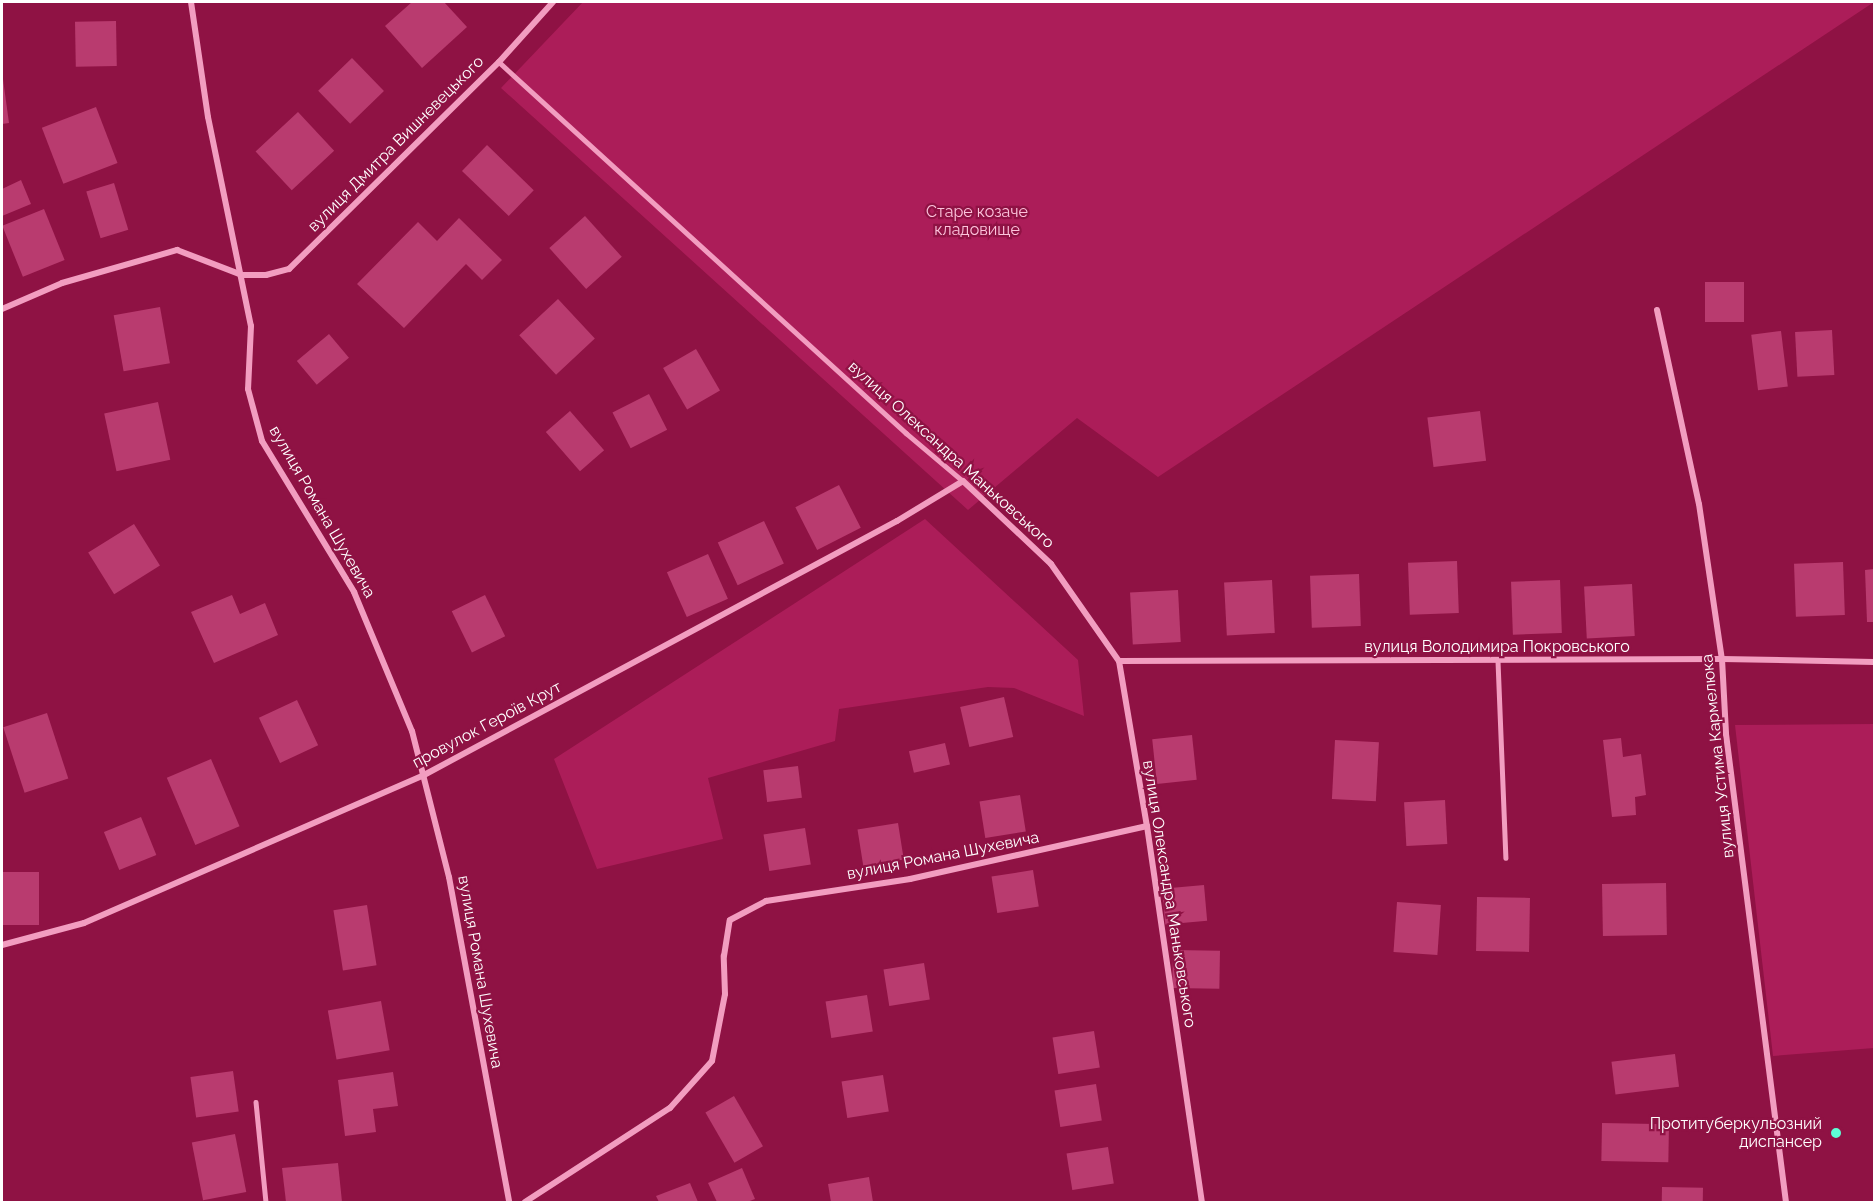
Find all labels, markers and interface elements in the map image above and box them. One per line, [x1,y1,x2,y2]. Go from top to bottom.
street label: вулиця Дмитра Вишневецького [304,52,488,236]
park label: Старе козаче кладовище [926,202,1028,240]
street label: вулиця Олександра Маньковського [844,357,1058,553]
street label: вулиця Романа Шухевича [265,423,379,601]
street label: вулиця Володимира Покровського [1364,637,1630,657]
street label: вулиця Устима Кармелюка [1698,653,1738,859]
street label: провулок Героїв Крут [409,678,565,772]
street label: вулиця Олександра Маньковського [1138,759,1200,1029]
street label: вулиця Романа Шухевича [845,828,1041,884]
street label: вулиця Романа Шухевича [454,874,506,1070]
place label: Протитуберкульозний диспансер [1650,1114,1822,1152]
marker: Протитуберкульозний диспансер [1827,1124,1845,1142]

